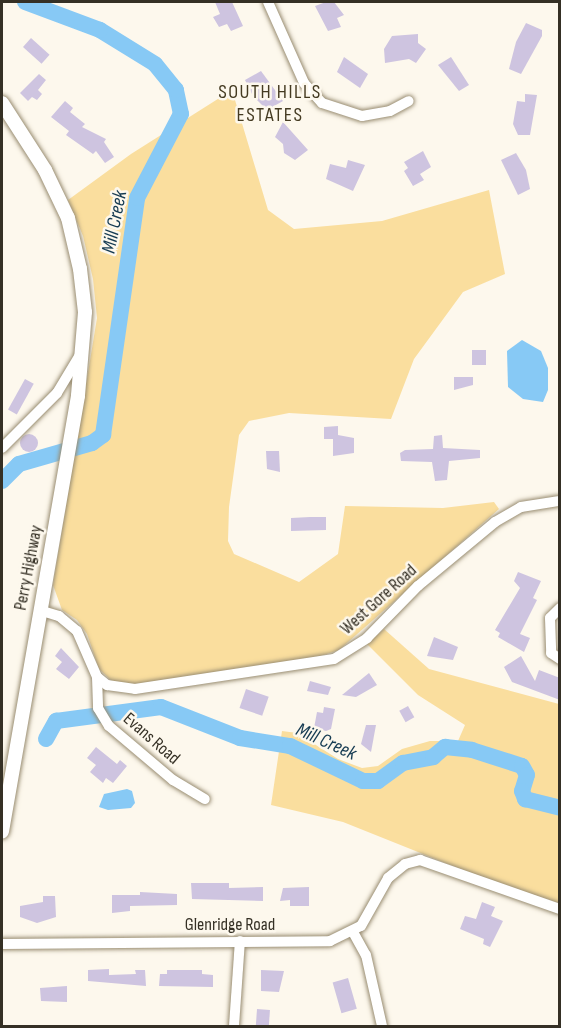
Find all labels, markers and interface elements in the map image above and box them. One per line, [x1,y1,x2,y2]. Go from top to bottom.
district label: SOUTH HILLS ESTATES [218,80,322,127]
water label: Mill Creek [97,189,133,255]
street label: Perry Highway [10,524,48,612]
street label: West Gore Road [337,560,421,640]
street label: Evans Road [118,709,184,769]
water label: Mill Creek [292,718,360,766]
street label: Glenridge Road [185,914,275,936]

